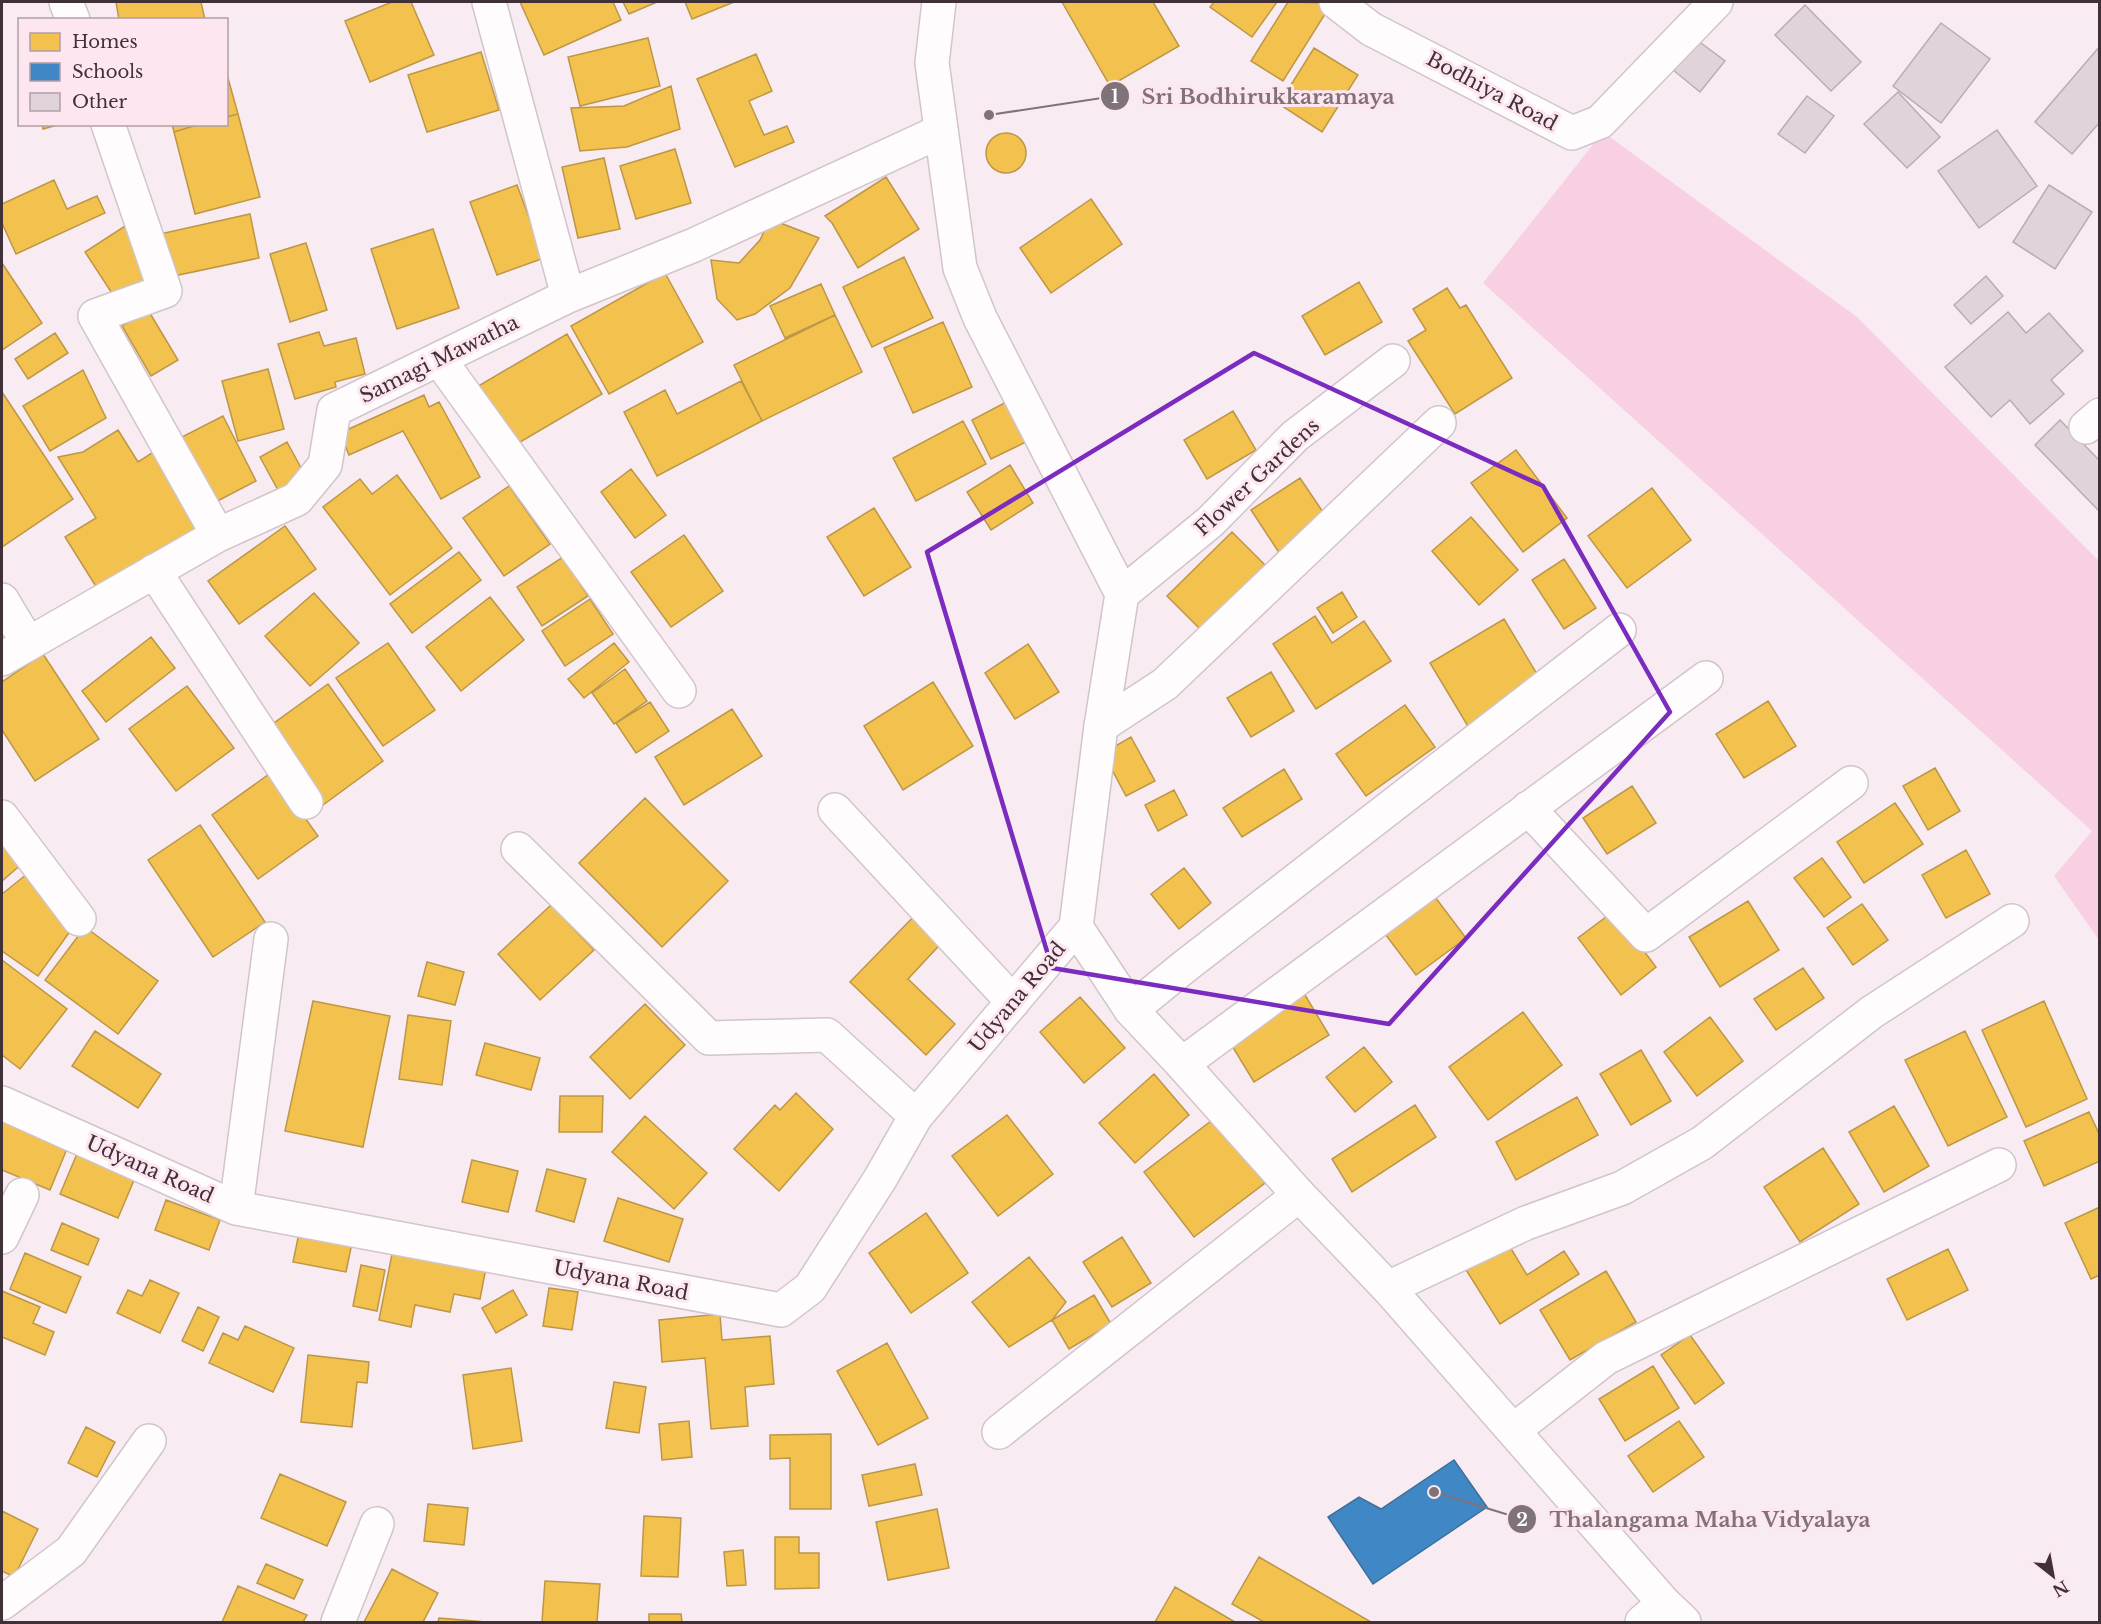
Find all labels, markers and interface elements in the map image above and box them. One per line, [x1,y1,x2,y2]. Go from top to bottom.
legend [18,18,228,126]
text: Homes [72,31,138,53]
street label: Bodhiya Road [1422,46,1562,136]
text: Schools [72,61,143,83]
callout: Sri Bodhirukkaramaya [1100,77,1407,116]
text: Sri Bodhirukkaramaya [1141,84,1395,110]
text: 1 [1111,86,1119,108]
text: Other [72,91,128,113]
street label: Samagi Mawatha [356,310,523,408]
street label: Flower Gardens [1190,413,1324,541]
street label: Udyana Road [964,937,1070,1057]
street label: Udyana Road [82,1130,218,1208]
street label: Udyana Road [551,1255,691,1305]
callout: Thalangama Maha Vidyalaya [1507,1500,1883,1539]
text: Thalangama Maha Vidyalaya [1549,1507,1871,1533]
text: 2 [1516,1509,1528,1531]
north arrow [2023,1546,2083,1606]
text: N [2049,1576,2072,1601]

